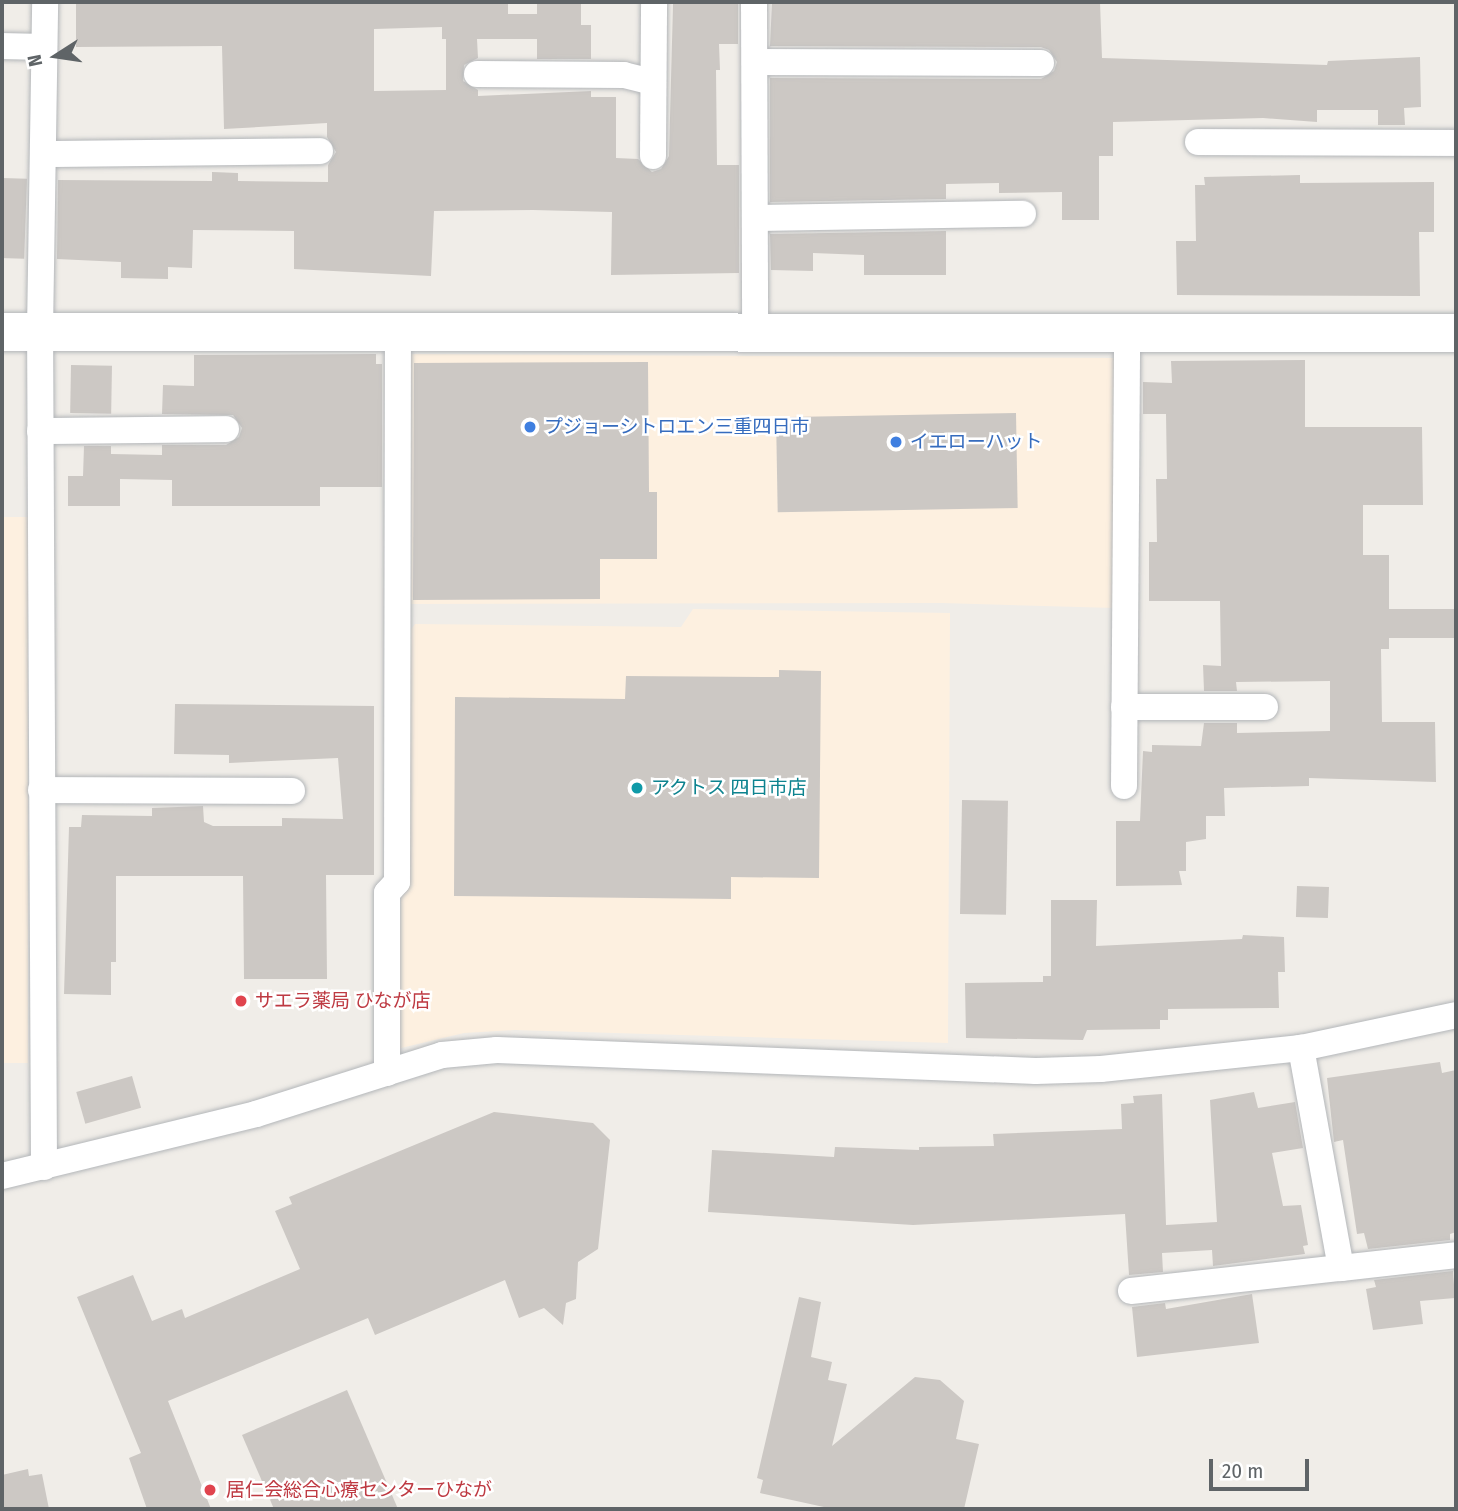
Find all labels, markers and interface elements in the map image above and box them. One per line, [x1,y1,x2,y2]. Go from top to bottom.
north arrow [21,21,91,91]
text: N [23,53,47,68]
place label: プジョーシトロエン三重四日市 [544,416,810,438]
marker: プジョーシトロエン三重四日市 [522,419,538,435]
place label: イエローハット [910,431,1043,453]
marker: イエローハット [888,434,904,450]
place label: アクトス 四日市店 [651,777,807,799]
marker: アクトス 四日市店 [629,780,645,796]
place label: サエラ薬局 ひなが店 [255,990,430,1012]
marker: サエラ薬局 ひなが店 [233,993,249,1009]
scale bar [1213,1444,1313,1488]
text: 20 m [1222,1458,1263,1484]
place label: 居仁会総合心療センターひなが [226,1479,492,1501]
marker: 居仁会総合心療センターひなが [200,1480,220,1500]

